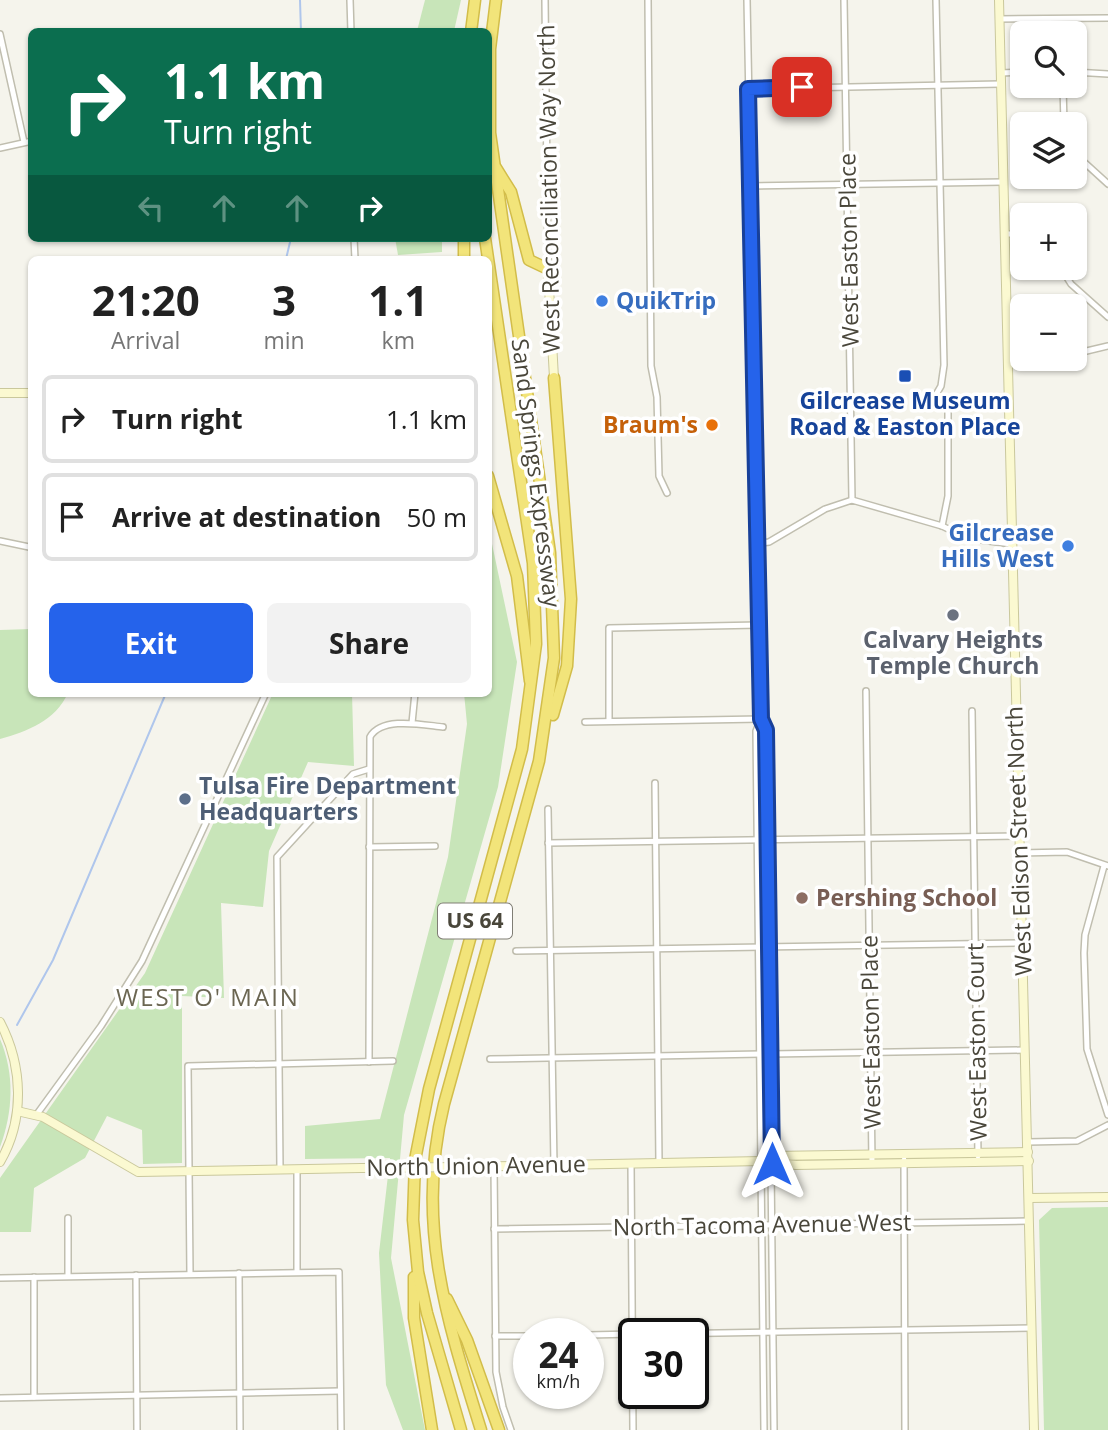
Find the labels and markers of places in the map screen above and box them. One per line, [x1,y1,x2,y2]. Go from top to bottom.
pin [772,57,832,117]
place label: QuikTrip [616,284,716,316]
marker: QuikTrip [594,293,610,309]
marker: Gilcrease Museum Road & Easton Place [897,368,913,384]
place label: Gilcrease Museum Road & Easton Place [789,384,1021,442]
place label: Braum's [603,408,698,440]
marker: Braum's [704,417,720,433]
place label: Gilcrease Hills West [941,516,1054,574]
marker: Gilcrease Hills West [1060,538,1076,554]
marker: Calvary Heights Temple Church [945,607,961,623]
place label: Calvary Heights Temple Church [863,623,1043,681]
place label: Tulsa Fire Department Headquarters [199,769,456,827]
marker: Tulsa Fire Department Headquarters [177,791,193,807]
place label: Pershing School [816,881,997,913]
marker: Pershing School [794,890,810,906]

